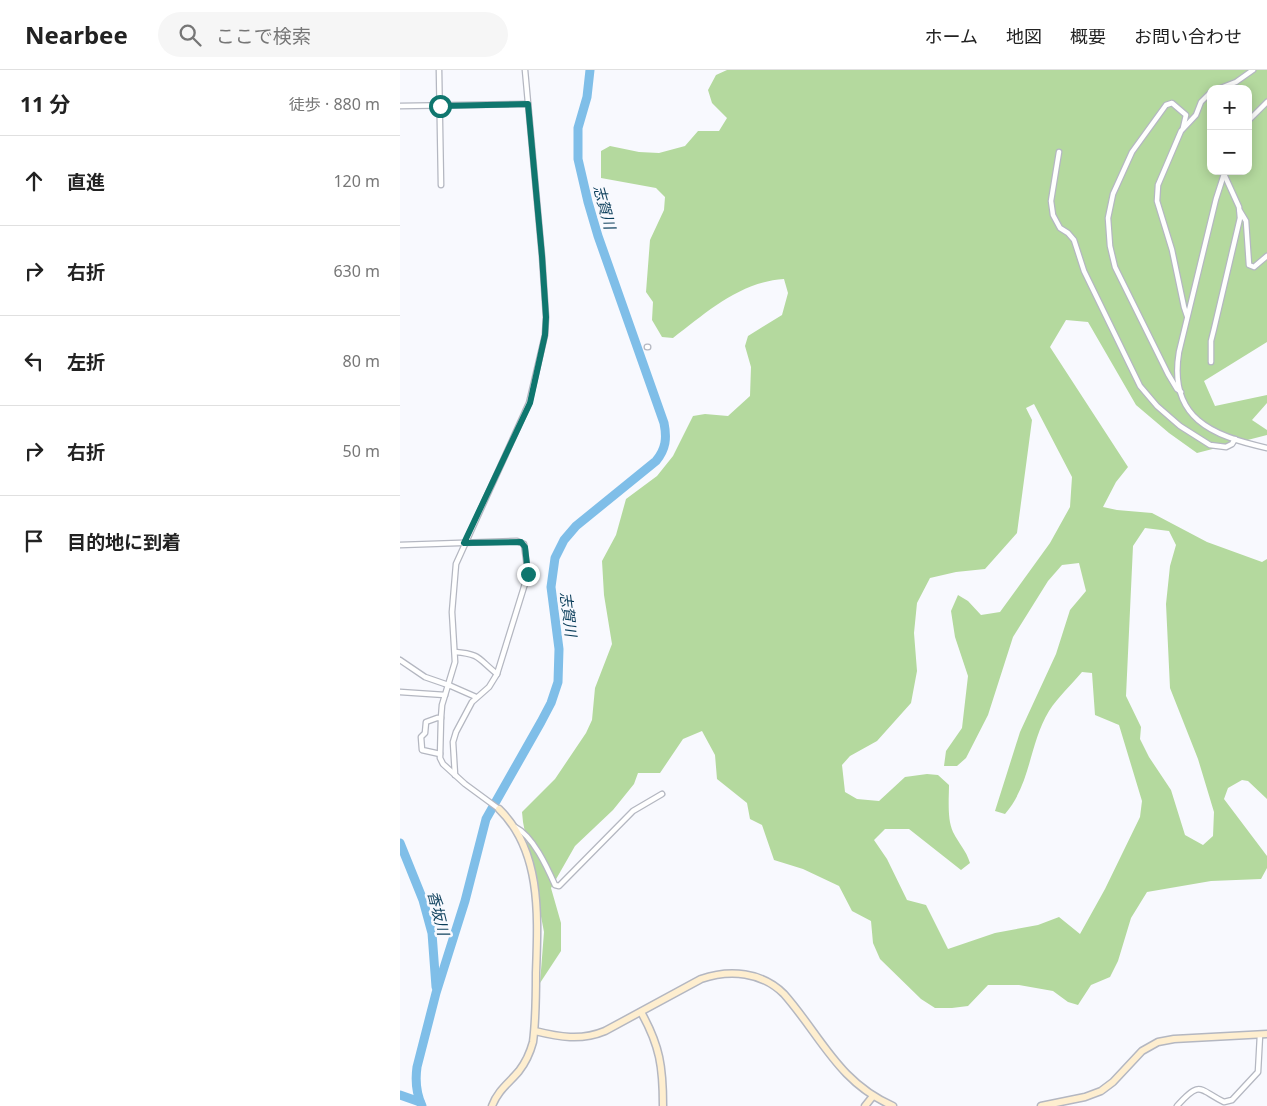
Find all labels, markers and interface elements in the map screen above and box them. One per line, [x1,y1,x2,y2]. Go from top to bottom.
search box [158,12,508,57]
text: Nearbee [25,18,128,51]
icon: search [176,21,204,49]
text: ここで検索 [216,23,311,49]
text: ホーム [925,24,978,48]
text: 地図 [1006,24,1042,48]
text: 概要 [1070,24,1106,48]
text: お問い合わせ [1134,24,1242,48]
map controls [1207,85,1252,175]
button: + [1207,85,1252,130]
text: 11 分 [20,90,70,118]
text: 徒歩 · 880 m [289,93,380,115]
route start [429,95,452,118]
button: − [1207,130,1252,175]
icon: ahead [20,167,48,195]
text: 直進 [67,169,105,195]
text: 120 m [333,170,380,192]
water label: 志賀川 [590,183,621,233]
icon: right [20,257,48,285]
text: 右折 [67,259,105,285]
text: 630 m [333,260,380,282]
icon: left [20,347,48,375]
text: 左折 [67,349,105,375]
text: 80 m [343,350,380,372]
icon: right [20,437,48,465]
text: 右折 [67,439,105,465]
text: 50 m [343,440,380,462]
icon: arrive [20,527,48,555]
text: 目的地に到着 [67,529,181,555]
route end [517,563,540,586]
water label: 志賀川 [556,590,582,640]
water label: 香坂川 [424,889,455,939]

